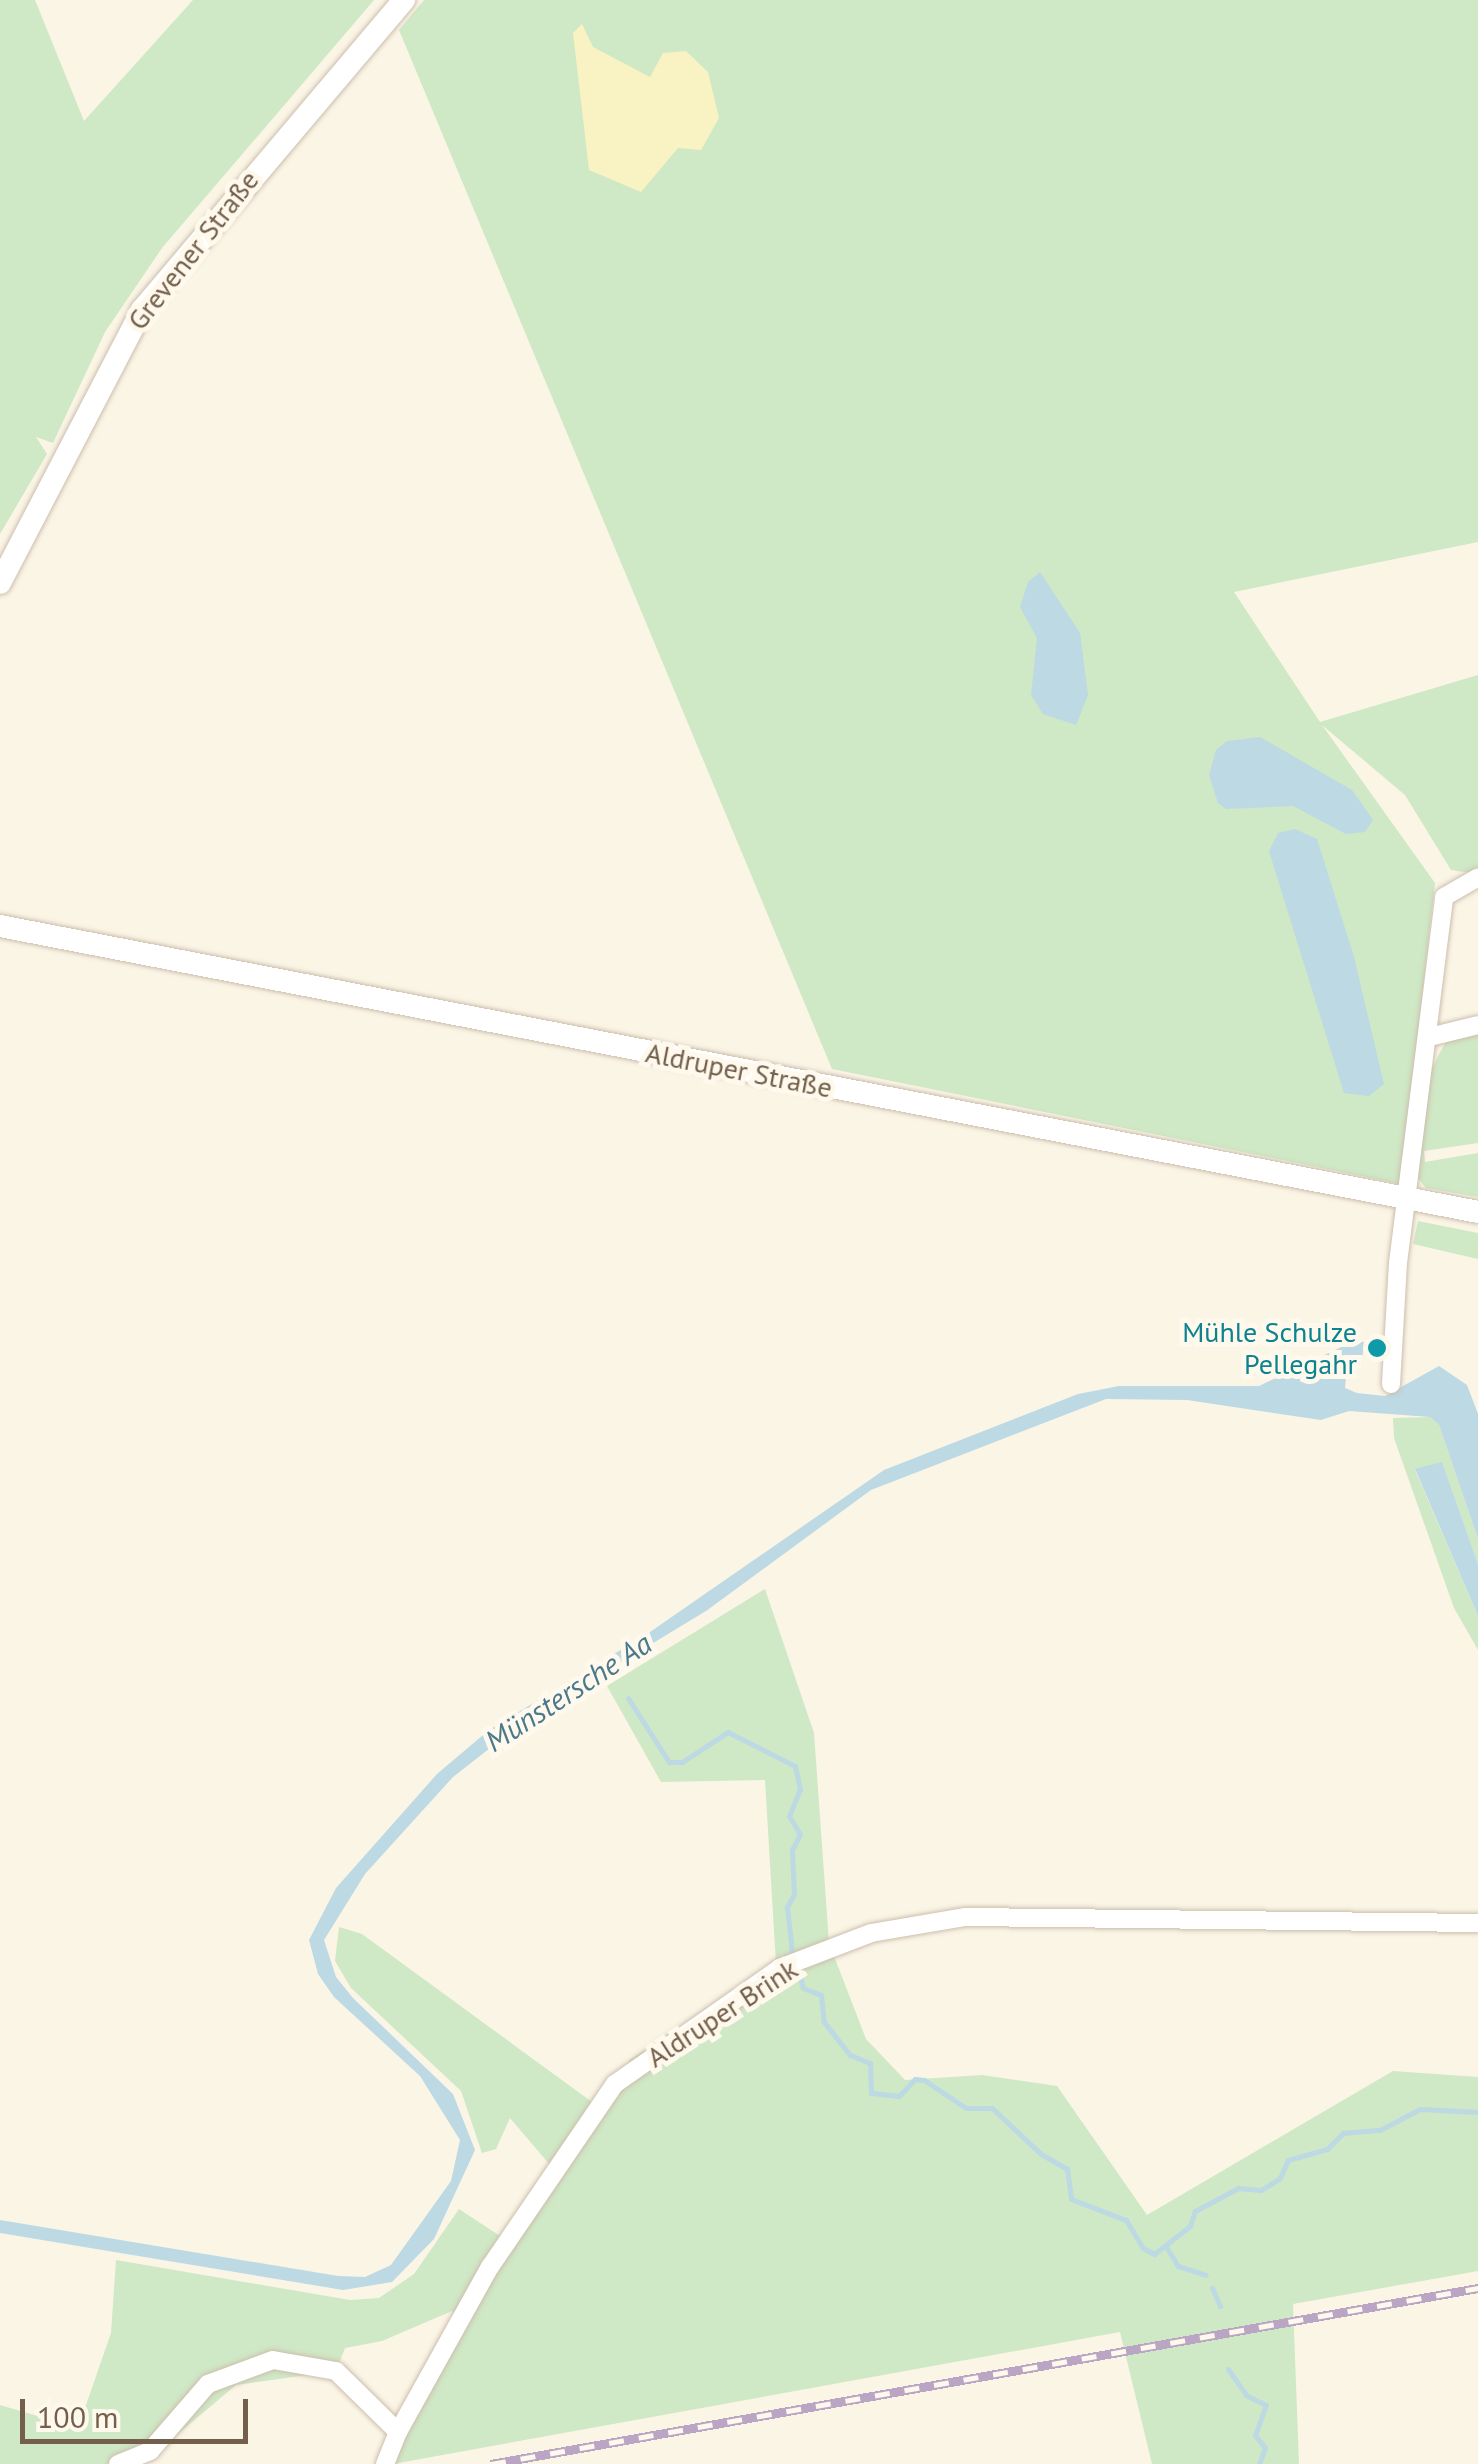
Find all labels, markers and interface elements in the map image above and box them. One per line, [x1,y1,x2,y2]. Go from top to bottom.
street label: Grevener Straße [120,164,266,336]
street label: Aldruper Straße [643,1035,835,1105]
place label: Mühle Schulze Pellegahr [1182,1315,1357,1381]
marker: Mühle Schulze Pellegahr [1366,1337,1388,1359]
water label: Münstersche Aa [478,1625,658,1759]
street label: Aldruper Brink [640,1952,804,2074]
scale bar [25,2379,252,2441]
text: 100 m [37,2397,118,2436]

